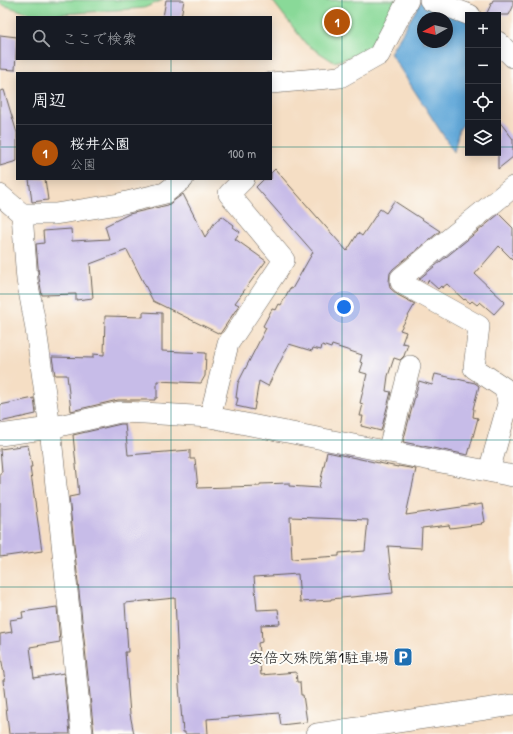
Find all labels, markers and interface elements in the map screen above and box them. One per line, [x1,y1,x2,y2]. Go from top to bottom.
pin: 1 [324,7,350,37]
north arrow [417,12,453,48]
map controls [465,12,501,156]
button: + [465,12,501,48]
search box [16,16,272,60]
icon: search [30,27,52,49]
text: ここで検索 [62,28,137,49]
button: − [465,48,501,84]
button: locate [465,84,501,120]
text: 周辺 [32,88,66,111]
button: layers [465,120,501,156]
text: 桜井公園 [70,133,130,154]
text: 1 [43,144,47,162]
text: 100 m [228,144,256,162]
text: 公園 [70,155,96,173]
your location [334,297,354,317]
parking icon: 安倍文殊院第1駐車場 [392,646,414,668]
place label: 安倍文殊院第1駐車場 [249,647,389,668]

